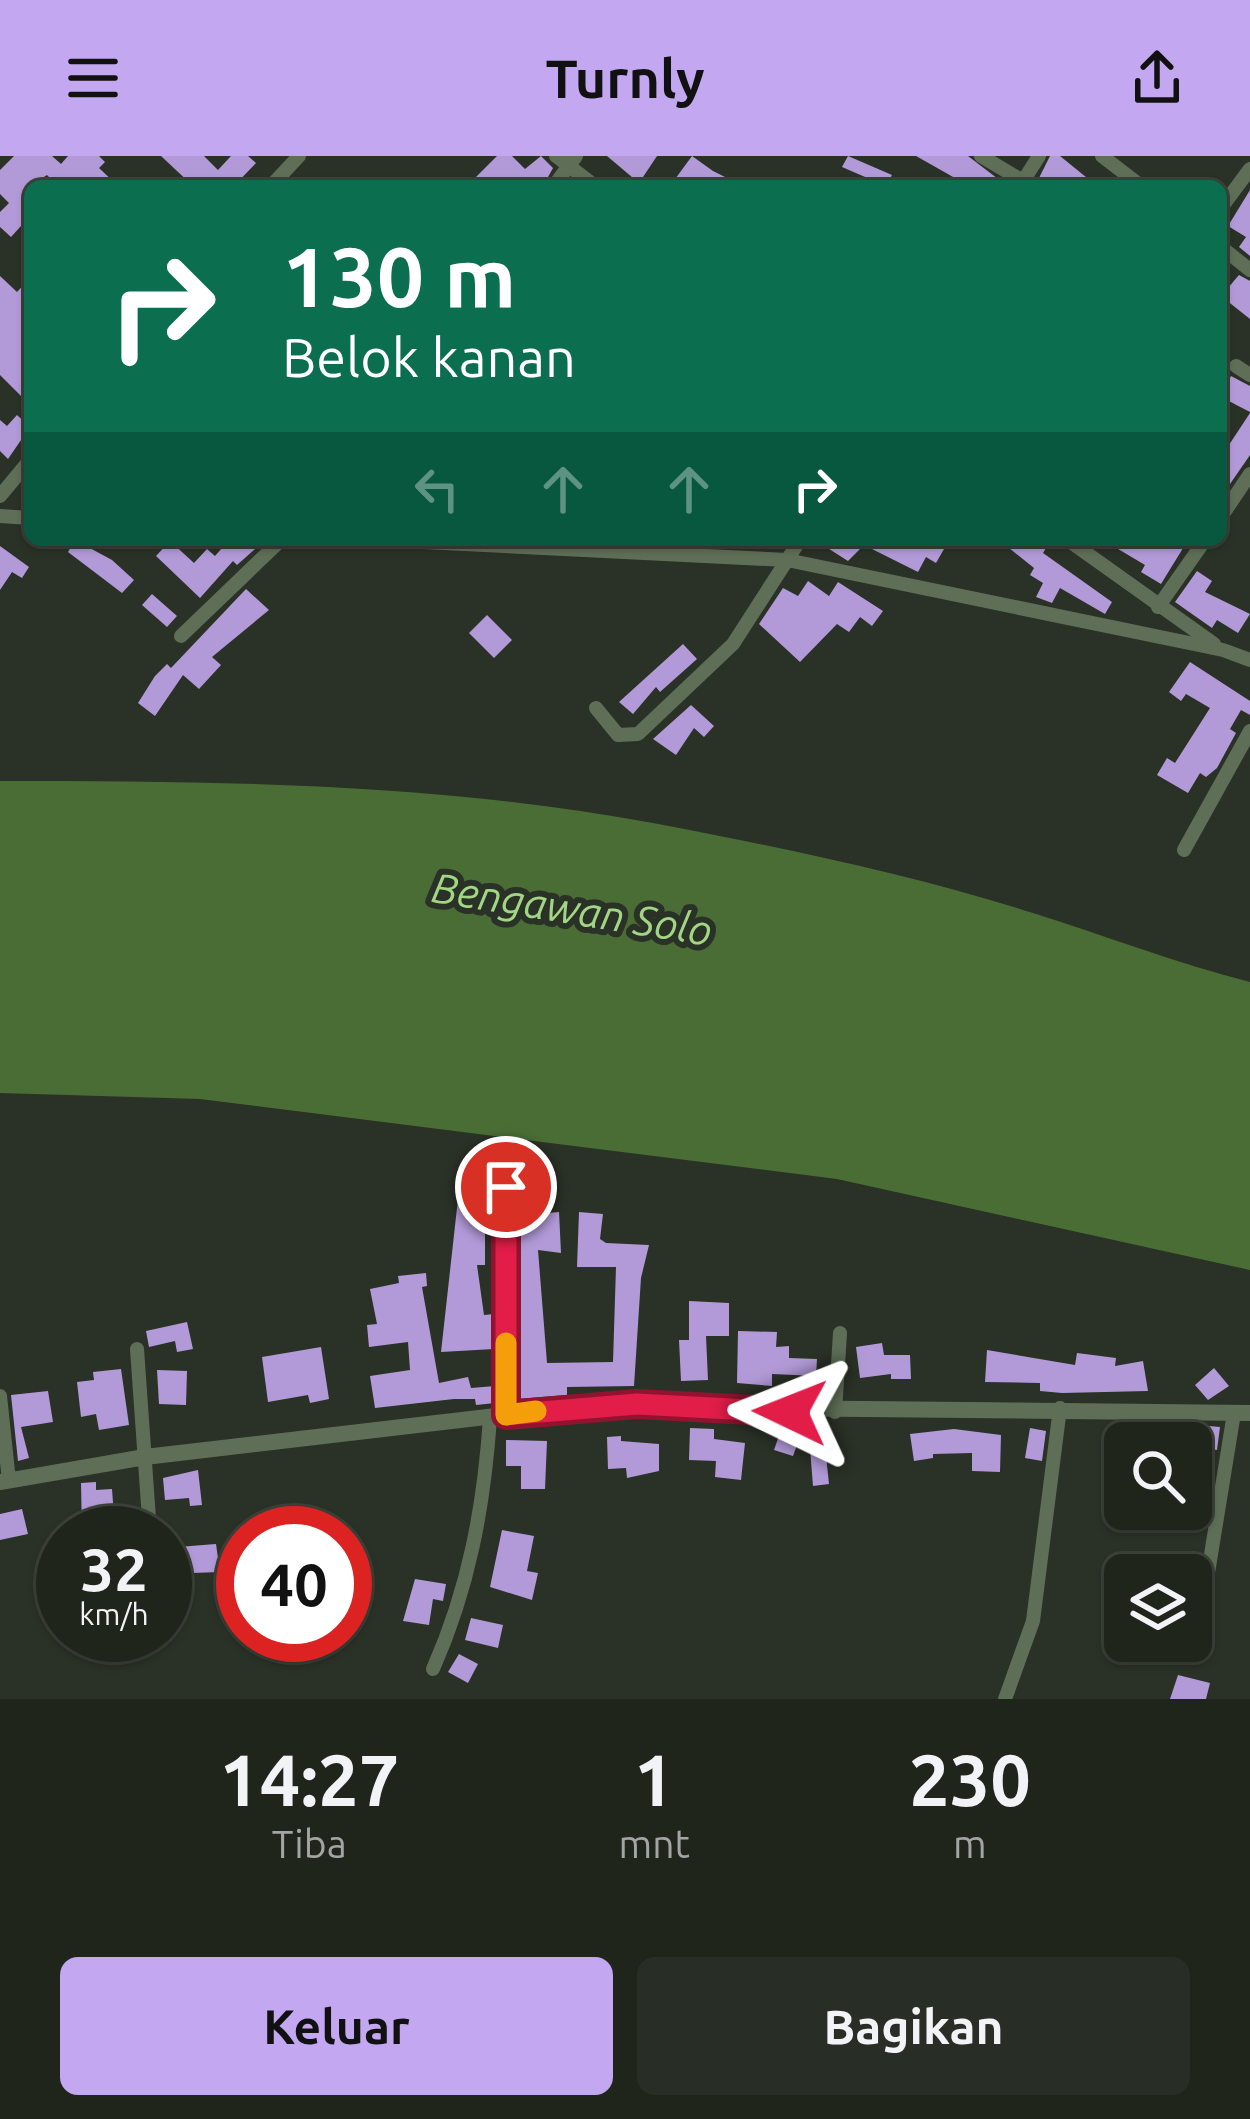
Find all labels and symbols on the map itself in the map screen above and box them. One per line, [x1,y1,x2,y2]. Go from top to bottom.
water label: Bengawan Solo [429,863,715,954]
pin [455,1136,557,1238]
position arrow [727,1349,853,1475]
speed limit sign: 40 [216,1506,372,1662]

